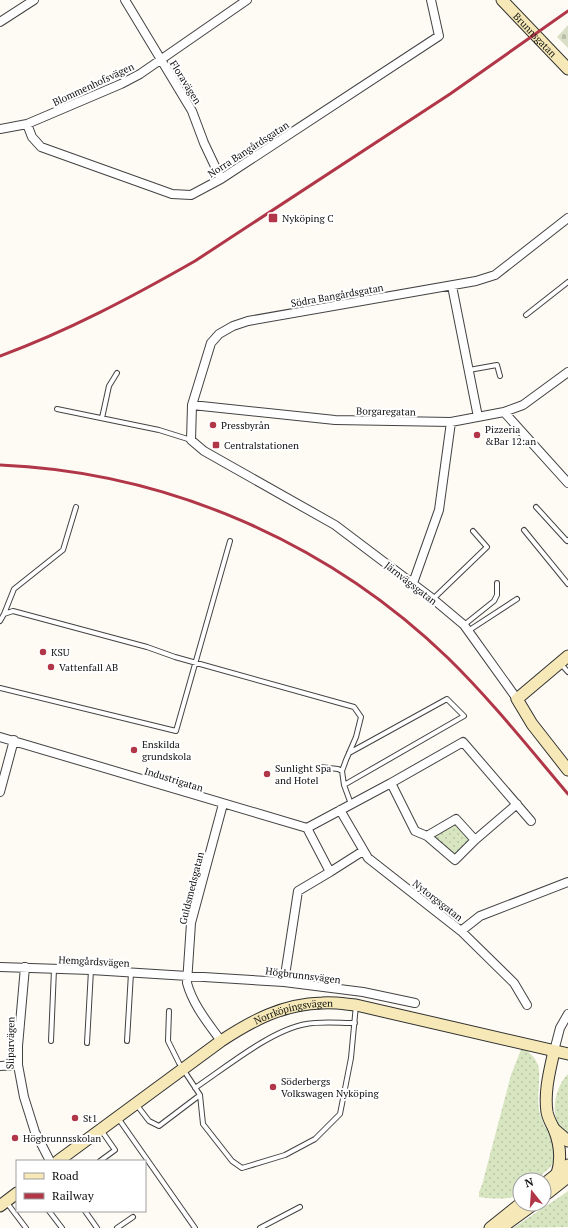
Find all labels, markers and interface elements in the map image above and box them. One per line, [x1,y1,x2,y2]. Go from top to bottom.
street label: Brunnsgatan [510,10,559,60]
street label: Floravägen [167,58,204,107]
street label: Blommenhofsvägen [50,60,136,109]
street label: Norra Bangårdsgatan [205,118,291,181]
marker: Nyköping C [267,212,279,224]
place label: Nyköping C [282,212,334,225]
street label: Södra Bangårdsgatan [290,281,385,310]
street label: Borgaregatan [356,404,416,419]
place label: Pressbyrån [221,419,270,432]
marker: Pressbyrån [208,420,218,430]
place label: Pizzeria &Bar 12:an [485,423,536,448]
marker: Pizzeria &Bar 12:an [472,430,482,440]
place label: Centralstationen [224,439,299,452]
marker: Centralstationen [211,440,221,450]
street label: Järnvägsgatan [382,559,440,608]
place label: KSU [51,646,70,659]
marker: KSU [38,647,48,657]
place label: Vattenfall AB [59,661,118,674]
marker: Vattenfall AB [46,662,56,672]
place label: Enskilda grundskola [142,738,191,763]
marker: Enskilda grundskola [129,745,139,755]
place label: Sunlight Spa and Hotel [275,762,331,787]
street label: Industrigatan [143,764,205,795]
marker: Sunlight Spa and Hotel [262,769,272,779]
street label: Guldsmedsgatan [176,851,207,926]
street label: Nytorgsgatan [410,877,465,924]
street label: Hemgårdsvägen [58,953,130,970]
street label: Högbrunnsvägen [265,964,341,987]
street label: Norrköpingsvägen [252,997,333,1028]
street label: Sliparvägen [4,1017,17,1069]
place label: Söderbergs Volkswagen Nyköping [281,1075,379,1100]
marker: Söderbergs Volkswagen Nyköping [268,1082,278,1092]
place label: St1 [83,1112,97,1125]
marker: St1 [70,1113,80,1123]
place label: Högbrunnsskolan [23,1132,101,1145]
marker: Högbrunnsskolan [10,1133,20,1143]
legend [16,1160,146,1212]
text: Road [52,1168,79,1183]
north arrow [512,1172,552,1212]
text: N [523,1174,536,1190]
text: Railway [52,1188,95,1203]

